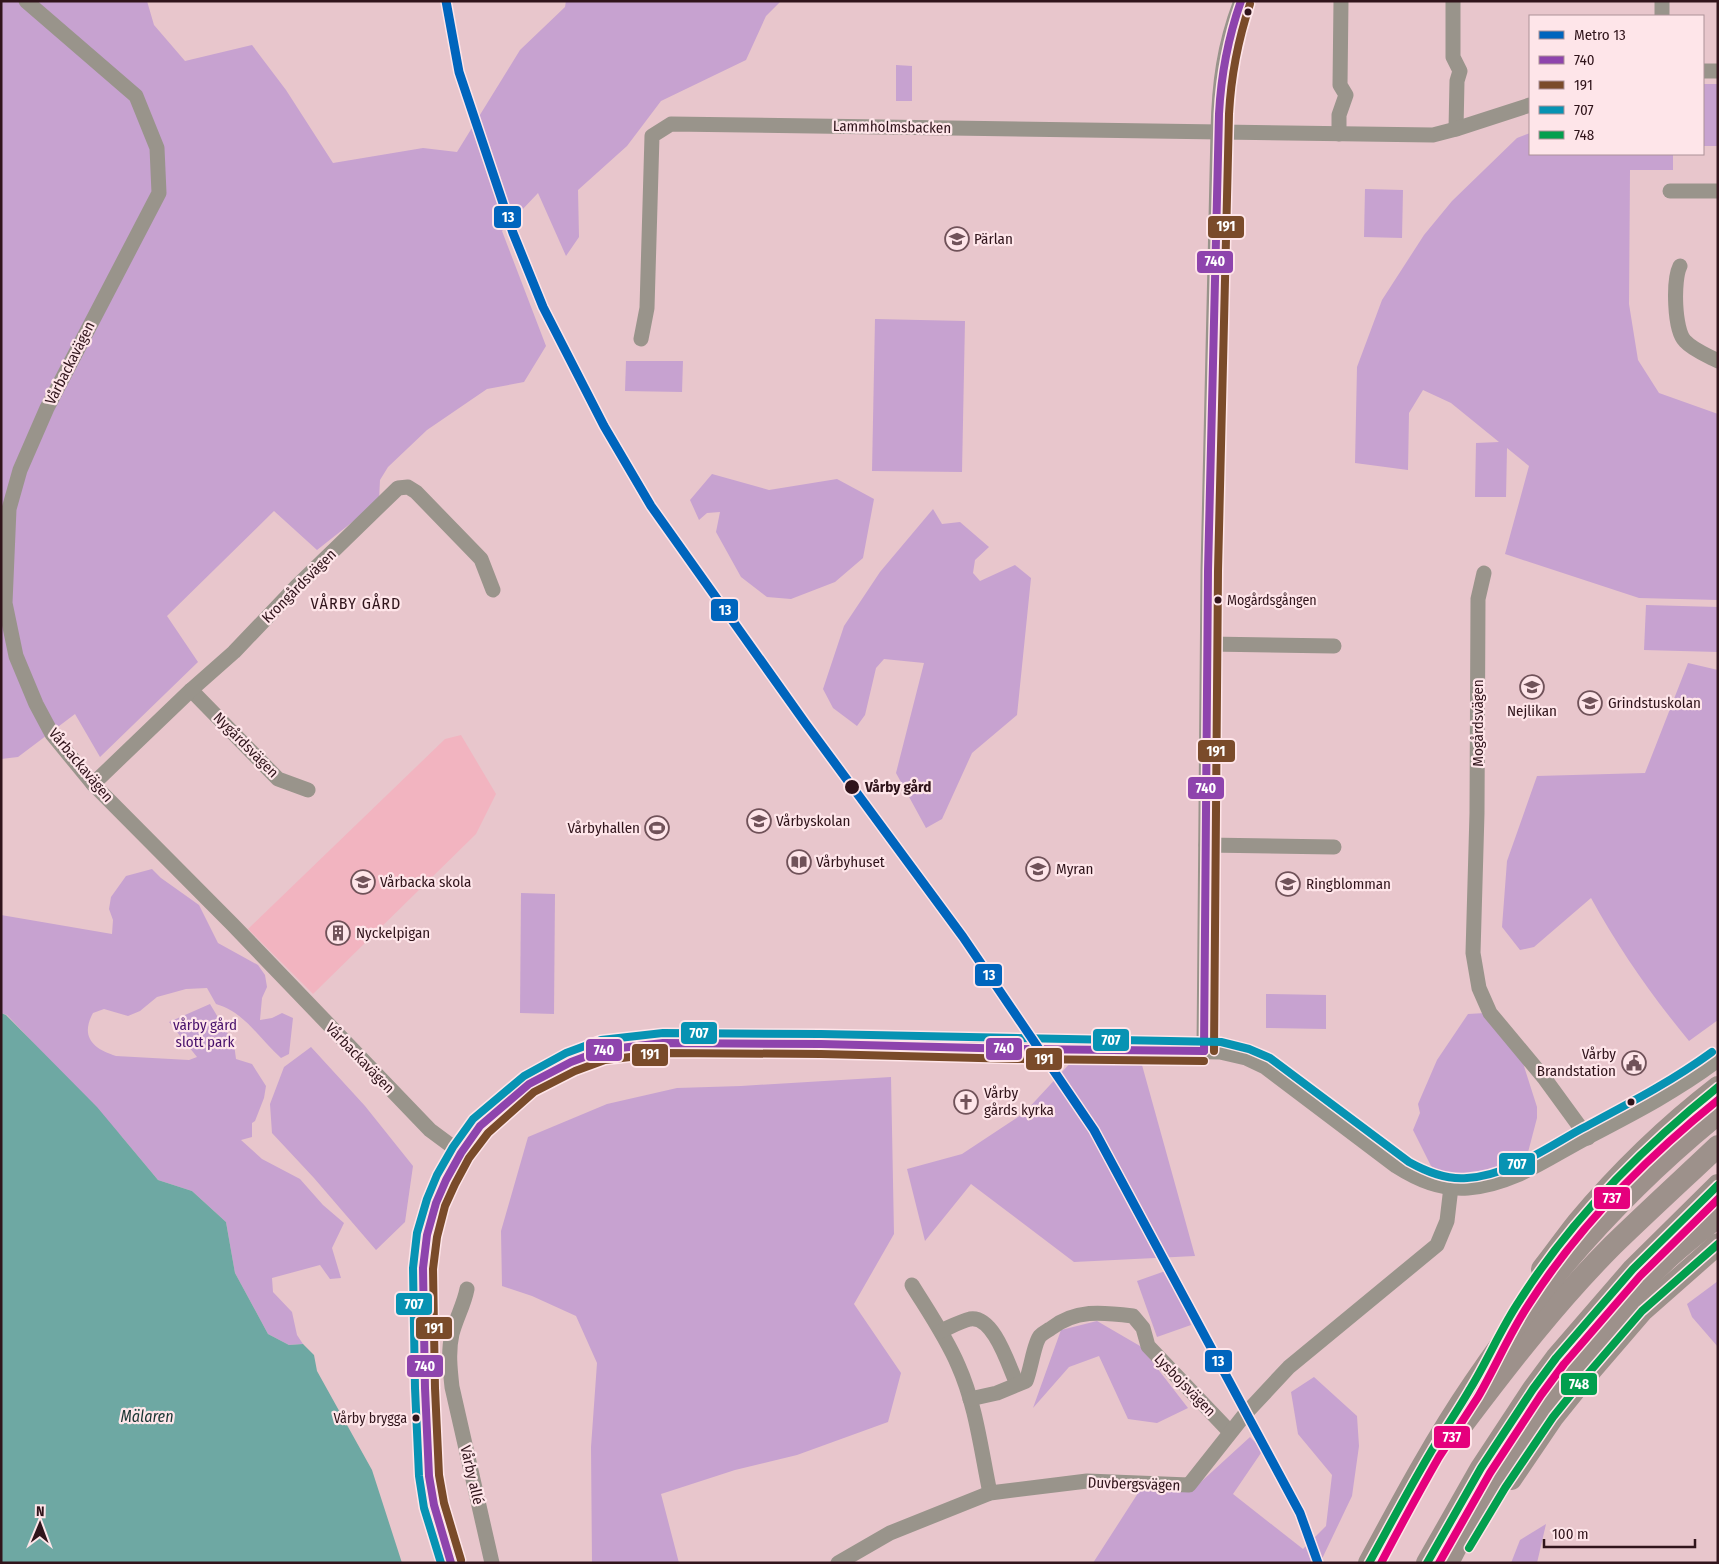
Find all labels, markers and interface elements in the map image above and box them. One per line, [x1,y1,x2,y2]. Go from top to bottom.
unlabelled marker [1243,7,1253,17]
legend [1529,15,1704,155]
text: Metro 13 [1574,26,1626,44]
text: 740 [1574,51,1595,69]
text: 191 [1574,76,1593,94]
text: 707 [1574,101,1594,119]
street label: Lammholmsbacken [833,117,951,137]
text: 748 [1574,126,1594,144]
line badge: 13 [493,205,522,229]
text: 13 [502,209,515,226]
line badge: 191 [1207,215,1245,239]
text: 191 [1217,218,1235,235]
school or university icon: Pärlan [944,226,970,252]
place label: Pärlan [974,230,1013,248]
line badge: 740 [1196,250,1234,274]
text: 740 [1205,253,1226,270]
street label: Vårbackavägen [41,318,99,408]
street label: Krongårdsvägen [258,545,340,627]
place label: Mogårdsgången [1227,592,1317,609]
district label: VÅRBY GÅRD [311,593,401,613]
marker: Mogårdsgången [1213,595,1223,605]
line badge: 13 [710,598,739,622]
text: 13 [719,602,732,619]
school or university icon: Nejlikan [1519,674,1545,700]
street label: Mogårdsvägen [1469,679,1487,767]
school or university icon: Grindstuskolan [1577,690,1603,716]
place label: Grindstuskolan [1608,694,1701,712]
place label: Nejlikan [1507,702,1557,720]
street label: Nygårdsvägen [210,709,282,781]
street label: Vårbackavägen [45,724,117,806]
line badge: 191 [1197,739,1236,763]
text: 191 [1207,743,1225,760]
line badge: 740 [1187,776,1225,800]
marker: Vårby gård [843,778,861,796]
place label: Vårby gård [864,778,931,796]
text: 740 [1196,780,1217,797]
school or university icon: Vårbyskolan [746,808,772,834]
place label: Vårbyskolan [776,812,850,830]
sports icon: Vårbyhallen [644,815,670,841]
place label: Vårbyhallen [568,819,640,837]
library icon: Vårbyhuset [786,849,812,875]
place label: Vårbyhuset [816,853,885,871]
school or university icon: Myran [1025,856,1051,882]
place label: Myran [1056,860,1093,878]
school or university icon: Vårbacka skola [350,869,376,895]
school or university icon: Ringblomman [1275,871,1301,897]
place label: Vårbacka skola [380,873,471,891]
place label: Ringblomman [1306,875,1391,893]
building icon: Nyckelpigan [325,920,351,946]
place label: Nyckelpigan [356,924,430,942]
line badge: 13 [974,963,1003,987]
text: 13 [983,967,996,984]
park label: vårby gård slott park [173,1016,237,1051]
street label: Vårbackavägen [322,1019,398,1097]
line badge: 707 [680,1021,718,1045]
text: 707 [689,1025,709,1042]
line badge: 707 [1092,1028,1130,1052]
text: 707 [1101,1032,1121,1049]
line badge: 740 [985,1037,1023,1061]
line badge: 740 [585,1038,623,1062]
text: 740 [994,1040,1015,1057]
text: 740 [594,1042,615,1059]
line badge: 191 [631,1043,669,1067]
place label: Vårby Brandstation [1537,1045,1616,1080]
text: 191 [641,1046,659,1063]
line badge: 191 [1025,1047,1063,1071]
public building icon: Vårby Brandstation [1621,1050,1647,1076]
text: 191 [1035,1051,1053,1068]
place label: Vårby gårds kyrka [984,1084,1054,1119]
church icon: Vårby gårds kyrka [953,1089,979,1115]
unlabelled marker [1626,1097,1636,1107]
line badge: 707 [1498,1152,1536,1176]
text: 707 [1507,1156,1527,1173]
line badge: 737 [1593,1186,1631,1210]
text: 737 [1603,1190,1621,1207]
line badge: 707 [395,1292,433,1316]
text: 707 [404,1296,424,1313]
line badge: 191 [415,1316,453,1340]
text: 191 [425,1320,443,1337]
line badge: 13 [1204,1349,1233,1373]
street label: Lysbojsvägen [1151,1350,1219,1420]
text: 13 [1212,1353,1225,1370]
line badge: 740 [406,1354,444,1378]
text: 740 [415,1358,436,1375]
line badge: 748 [1560,1372,1598,1396]
text: 748 [1569,1376,1590,1393]
water label: Mälaren [120,1407,174,1426]
place label: Vårby brygga [333,1410,407,1427]
marker: Vårby brygga [411,1413,421,1423]
line badge: 737 [1433,1425,1471,1449]
text: 737 [1443,1429,1461,1446]
street label: Vårby allé [456,1444,488,1506]
street label: Duvbergsvägen [1087,1473,1181,1495]
north arrow [15,1499,65,1549]
text: N [36,1503,45,1520]
scale bar [1544,1516,1695,1548]
text: 100 m [1552,1525,1589,1543]

